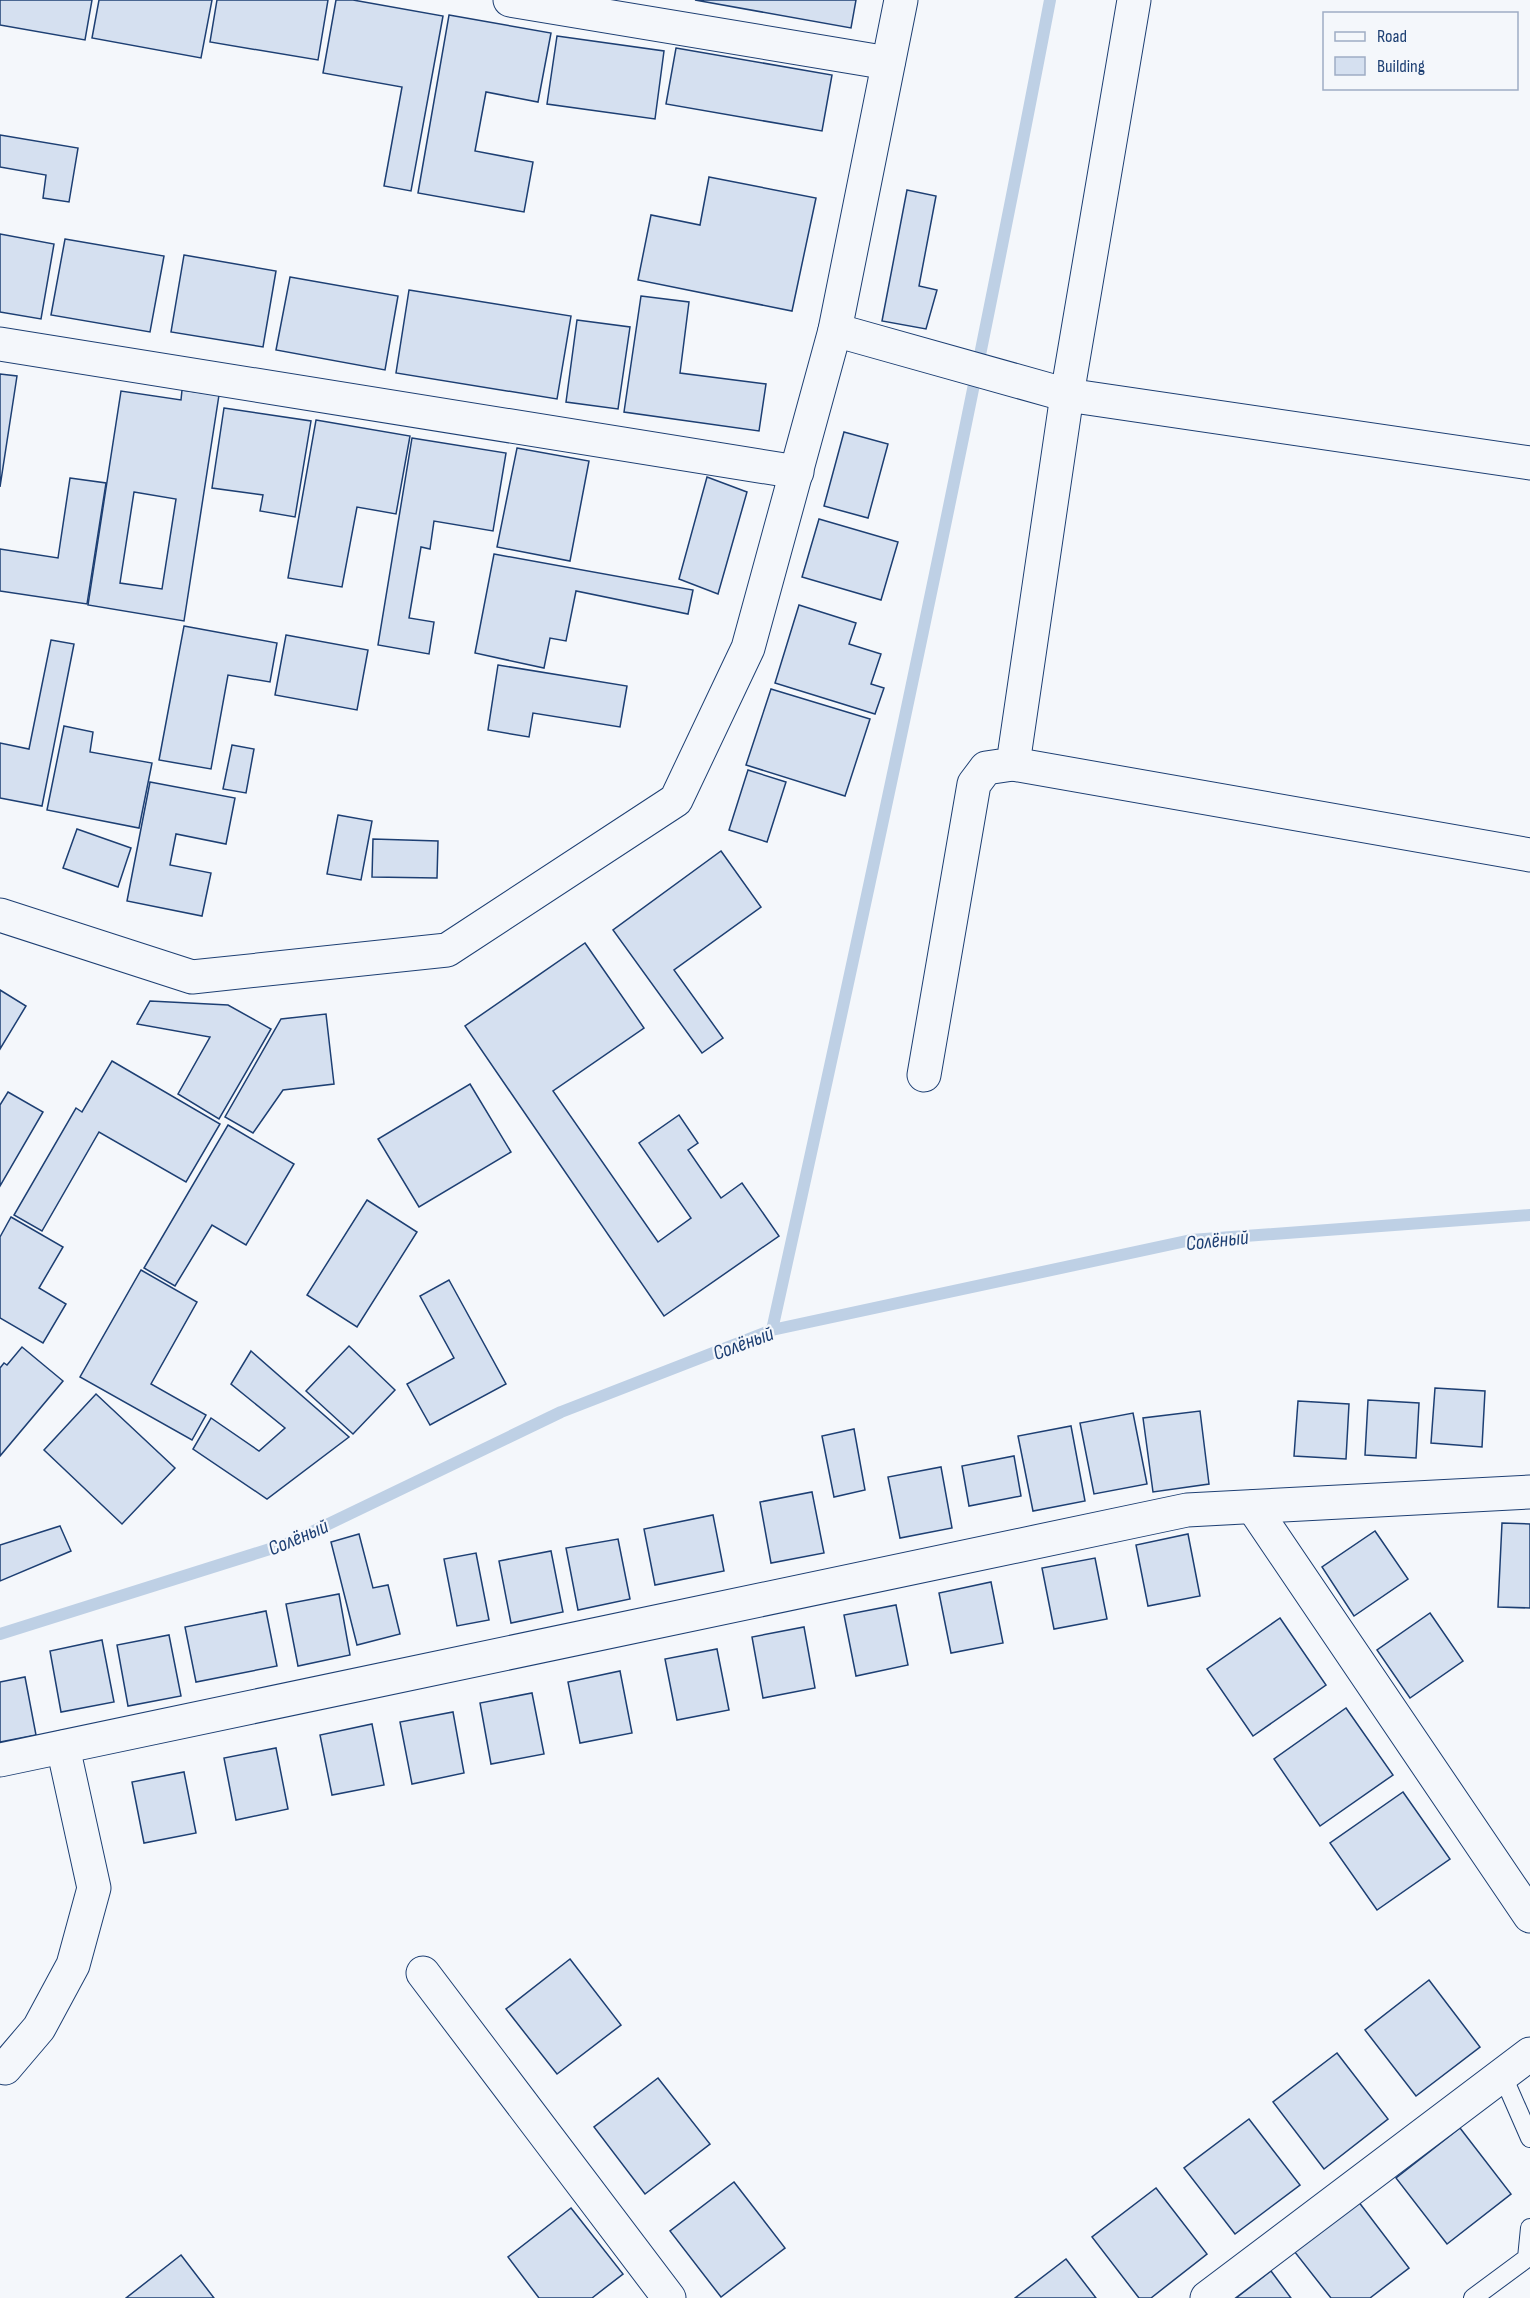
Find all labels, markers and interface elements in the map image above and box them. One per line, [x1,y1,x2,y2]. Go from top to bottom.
legend [1323,12,1518,90]
text: Road [1377,26,1407,47]
text: Building [1377,56,1425,77]
water label: Солёный [1185,1225,1250,1256]
water label: Солёный [709,1321,777,1366]
water label: Солёный [264,1514,332,1561]

